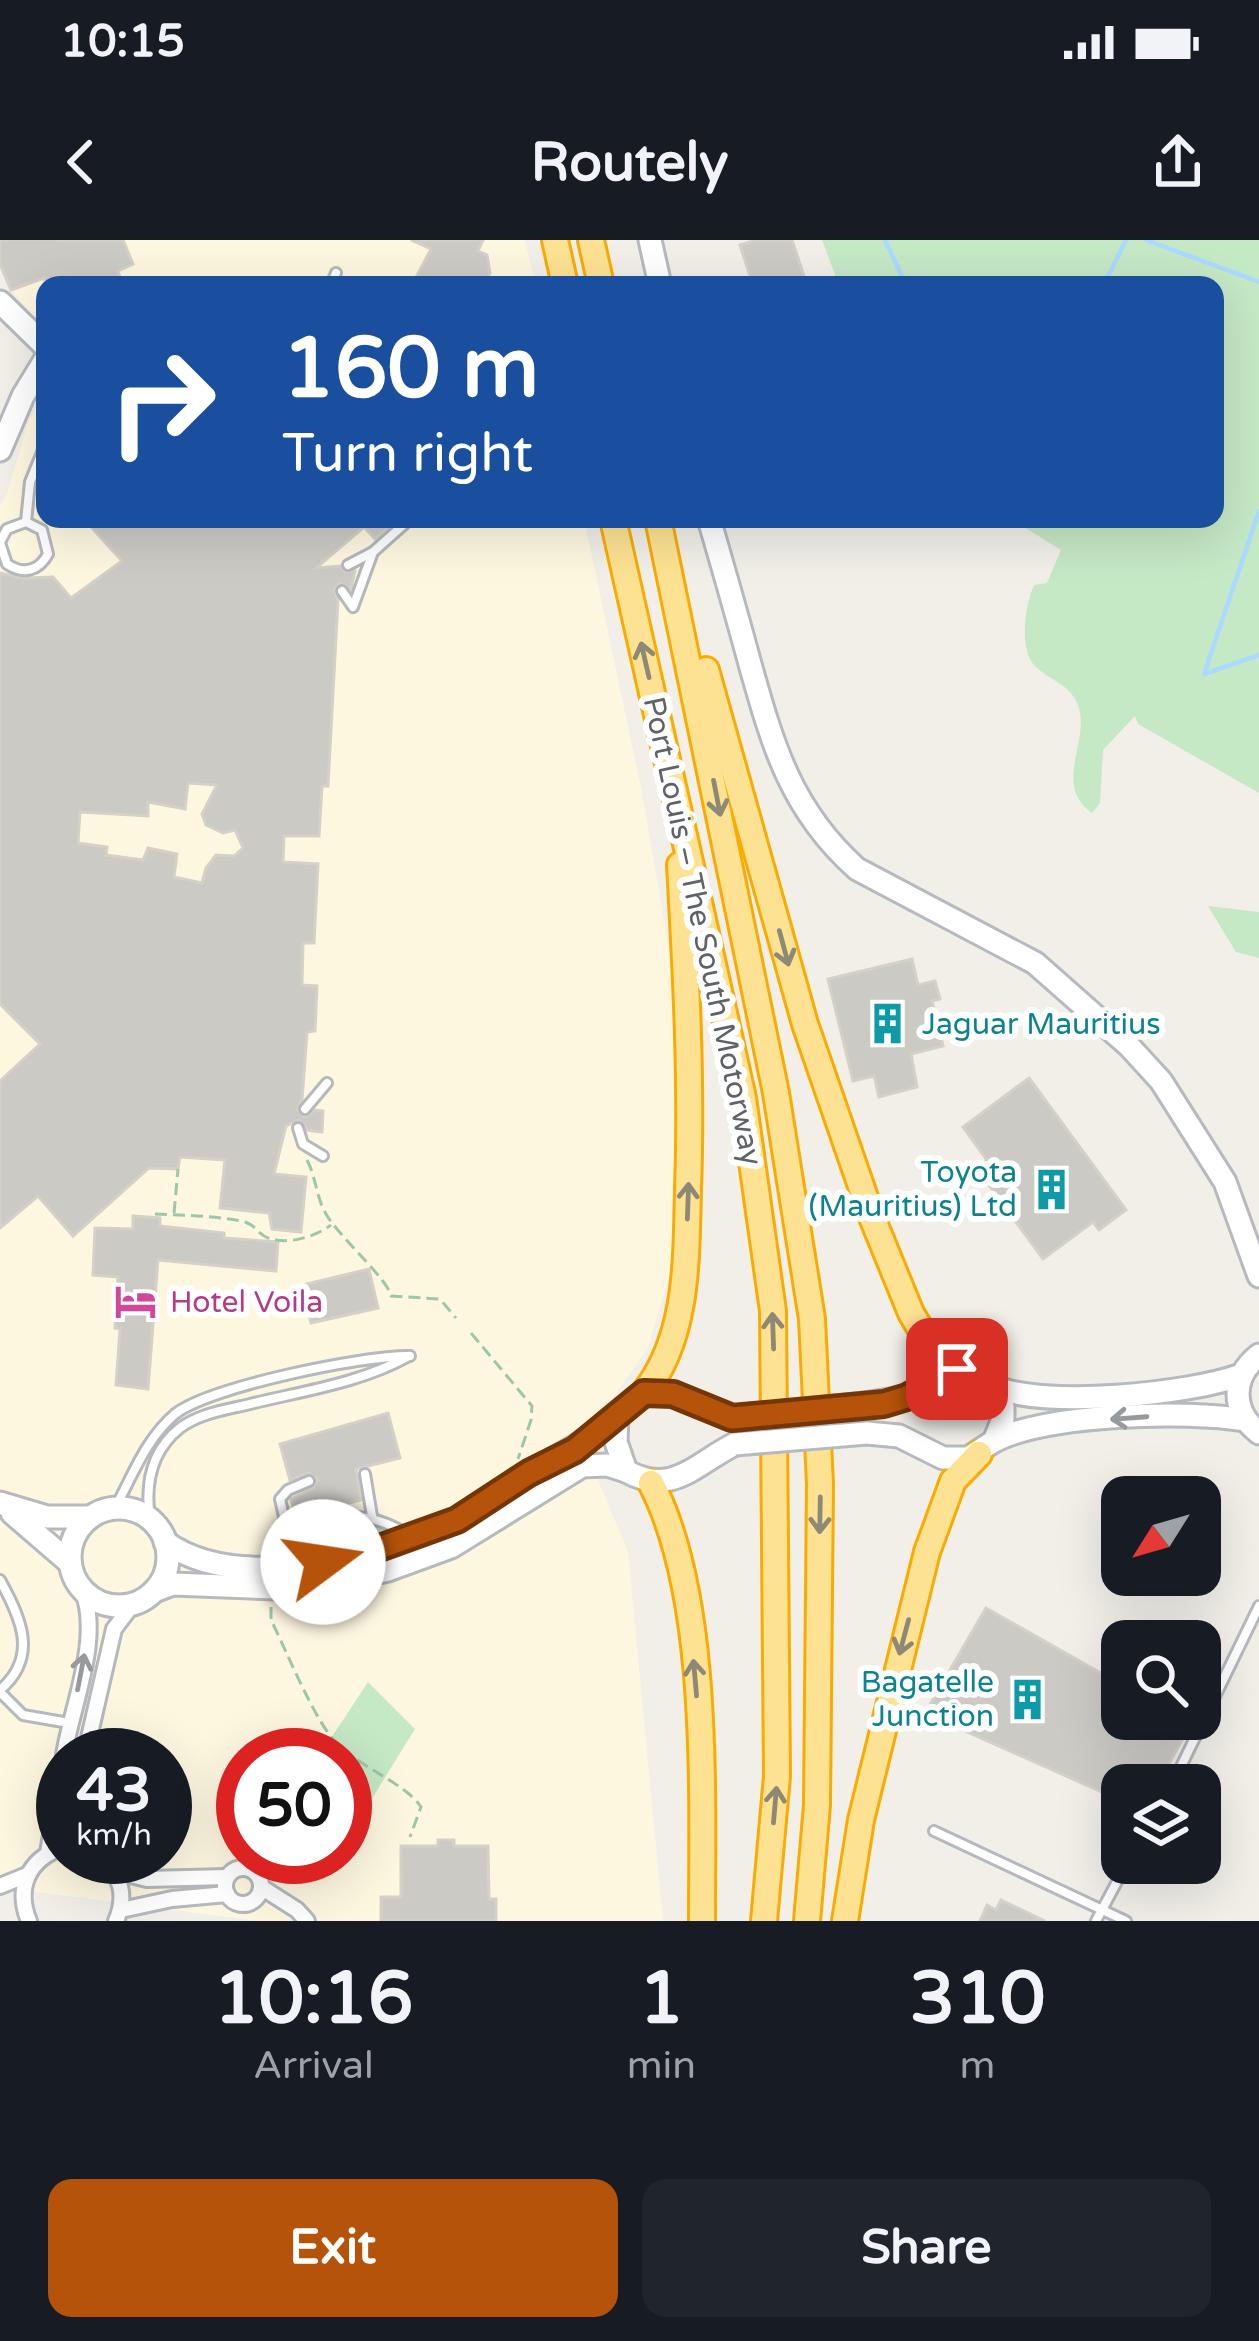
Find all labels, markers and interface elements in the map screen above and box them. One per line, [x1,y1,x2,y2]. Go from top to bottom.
text: 10:15 [60,15,185,69]
icon: back [48,129,114,195]
icon: share [1145,129,1211,195]
text: Routely [531,130,728,195]
text: 160 m [282,319,539,420]
icon: right [84,324,240,480]
text: Turn right [282,421,533,486]
one-way arrow [633,641,656,679]
street label: Port Louis – The South Motorway [635,693,770,1169]
one-way arrow [707,777,729,816]
one-way arrow [774,929,796,967]
building icon: Jaguar Mauritius [865,1001,911,1047]
place label: Jaguar Mauritius [922,1006,1161,1043]
place label: Toyota (Mauritius) Ltd [809,1154,1017,1225]
building icon: Toyota (Mauritius) Ltd [1028,1166,1074,1212]
one-way arrow [677,1182,700,1221]
hotel icon: Hotel Voila [113,1279,159,1325]
place label: Hotel Voila [170,1284,323,1321]
one-way arrow [761,1312,784,1351]
pin [906,1318,1008,1420]
icon: arrive [924,1336,990,1402]
one-way arrow [1110,1407,1149,1430]
north arrow [1101,1476,1221,1596]
map controls [1101,1476,1221,1884]
one-way arrow [809,1495,831,1534]
position arrow [260,1499,386,1625]
one-way arrow [892,1617,914,1655]
button: search [1101,1620,1221,1740]
one-way arrow [71,1654,93,1693]
one-way arrow [683,1659,706,1698]
place label: Bagatelle Junction [861,1664,994,1735]
building icon: Bagatelle Junction [1005,1676,1051,1722]
speed limit sign: 50 [216,1728,372,1884]
text: 43 [76,1755,152,1827]
button: layers [1101,1764,1221,1884]
one-way arrow [764,1786,787,1825]
text: km/h [76,1817,152,1854]
text: 10:16 [214,1956,413,2043]
text: 1 [639,1956,684,2043]
text: 310 [910,1956,1045,2043]
text: Arrival [253,2042,374,2089]
text: min [627,2042,696,2089]
text: m [960,2042,995,2089]
button: Exit [48,2179,618,2317]
button: Share [642,2179,1211,2317]

